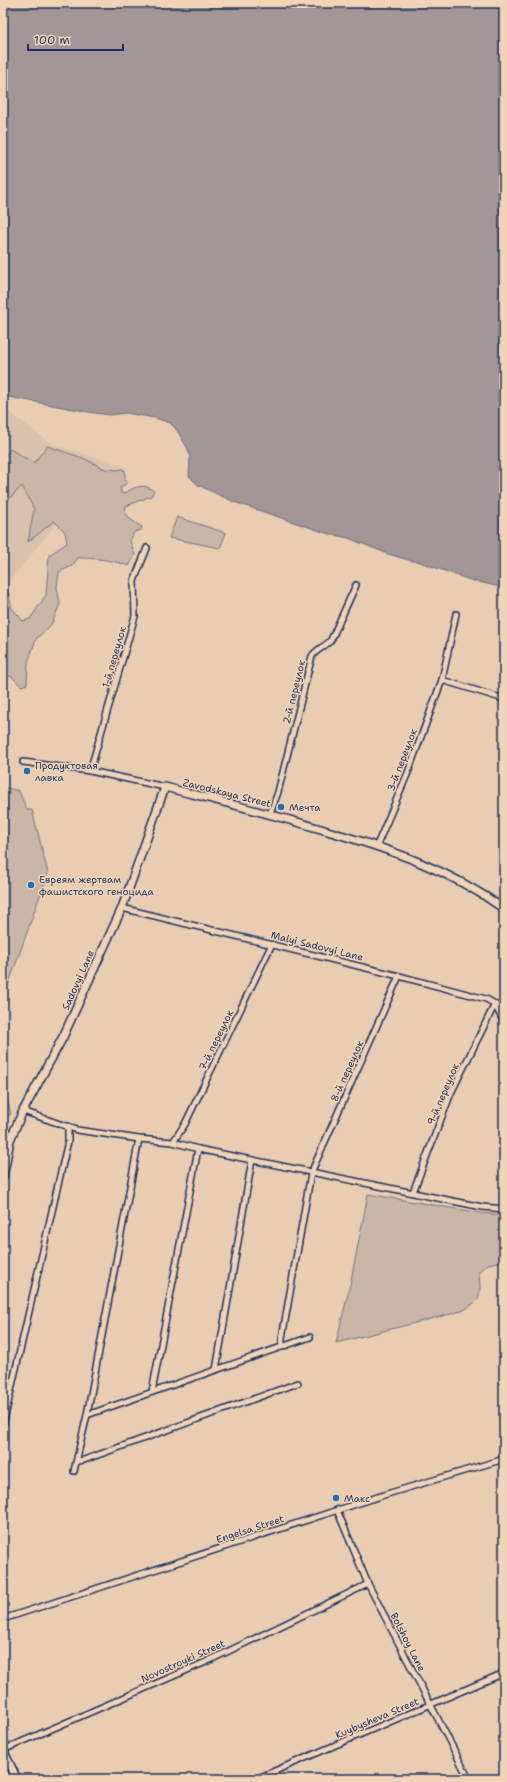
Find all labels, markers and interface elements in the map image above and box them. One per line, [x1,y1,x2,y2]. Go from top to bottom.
scale bar [28,26,123,52]
text: 100 m [34,32,70,48]
street label: 1-й переулок [99,624,129,689]
street label: 2-й переулок [280,658,308,725]
street label: 3-й переулок [384,726,420,793]
place label: Продуктовая лавка [35,759,98,784]
marker: Продуктовая лавка [22,766,32,776]
street label: Zavodskaya Street [182,776,272,810]
place label: Мечта [289,801,321,814]
marker: Мечта [276,802,286,812]
place label: Евреям жертвам фашистского геноцида [39,873,155,898]
marker: Евреям жертвам фашистского геноцида [26,880,36,890]
street label: Malyi Sadovyi Lane [269,928,365,964]
street label: Sadovyi Lane [59,948,97,1012]
street label: 7-й переулок [196,1007,237,1072]
street label: 8-й переулок [328,1038,367,1104]
street label: 9-й переулок [424,1061,462,1127]
place label: Макс [344,1492,370,1505]
marker: Макс [331,1493,341,1503]
street label: Engelsa Street [214,1512,286,1546]
street label: Bolshoy Lane [388,1610,429,1674]
street label: Novostroyki Street [139,1637,227,1685]
street label: Kuybysheva Street [333,1695,421,1741]

